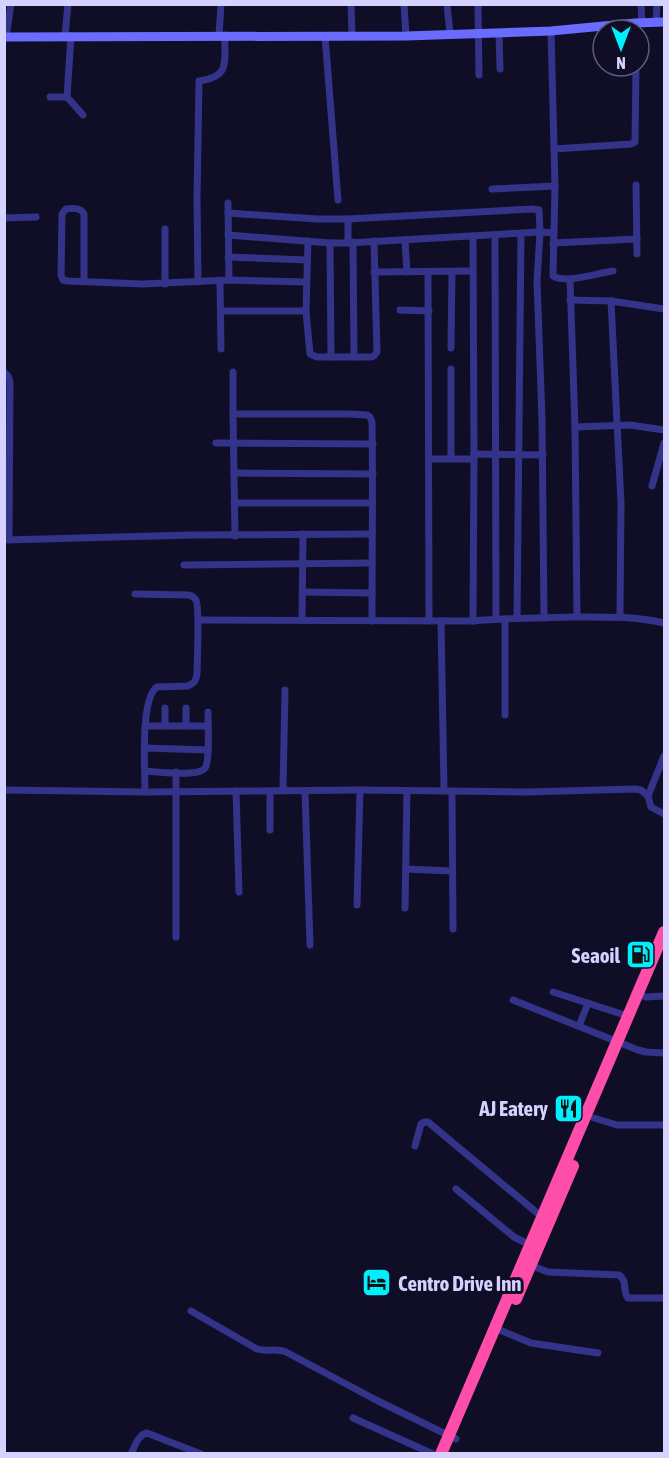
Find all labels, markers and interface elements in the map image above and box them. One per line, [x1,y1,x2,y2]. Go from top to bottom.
north arrow [591,18,651,78]
text: N [616,54,626,72]
fuel station icon: Seaoil [625,939,657,971]
place label: Seaoil [572,943,620,967]
restaurant icon: AJ Eatery [553,1092,585,1124]
place label: AJ Eatery [478,1096,548,1120]
hotel icon: Centro Drive Inn [361,1267,393,1299]
place label: Centro Drive Inn [398,1271,522,1295]

